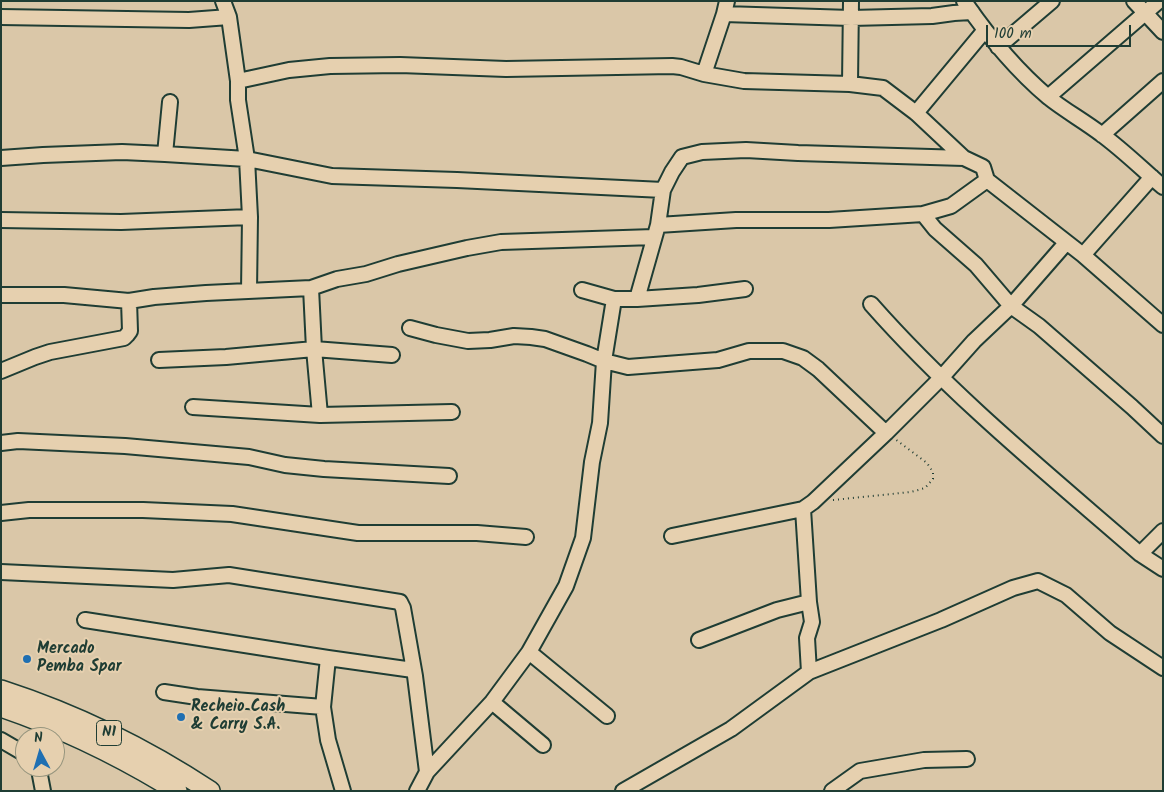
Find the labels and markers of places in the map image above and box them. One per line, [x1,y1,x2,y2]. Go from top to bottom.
place label: Mercado Pemba Spar [37,640,121,678]
marker: Mercado Pemba Spar [21,653,33,665]
place label: Recheio Cash & Carry S.A. [191,698,285,736]
marker: Recheio Cash & Carry S.A. [175,711,187,723]

